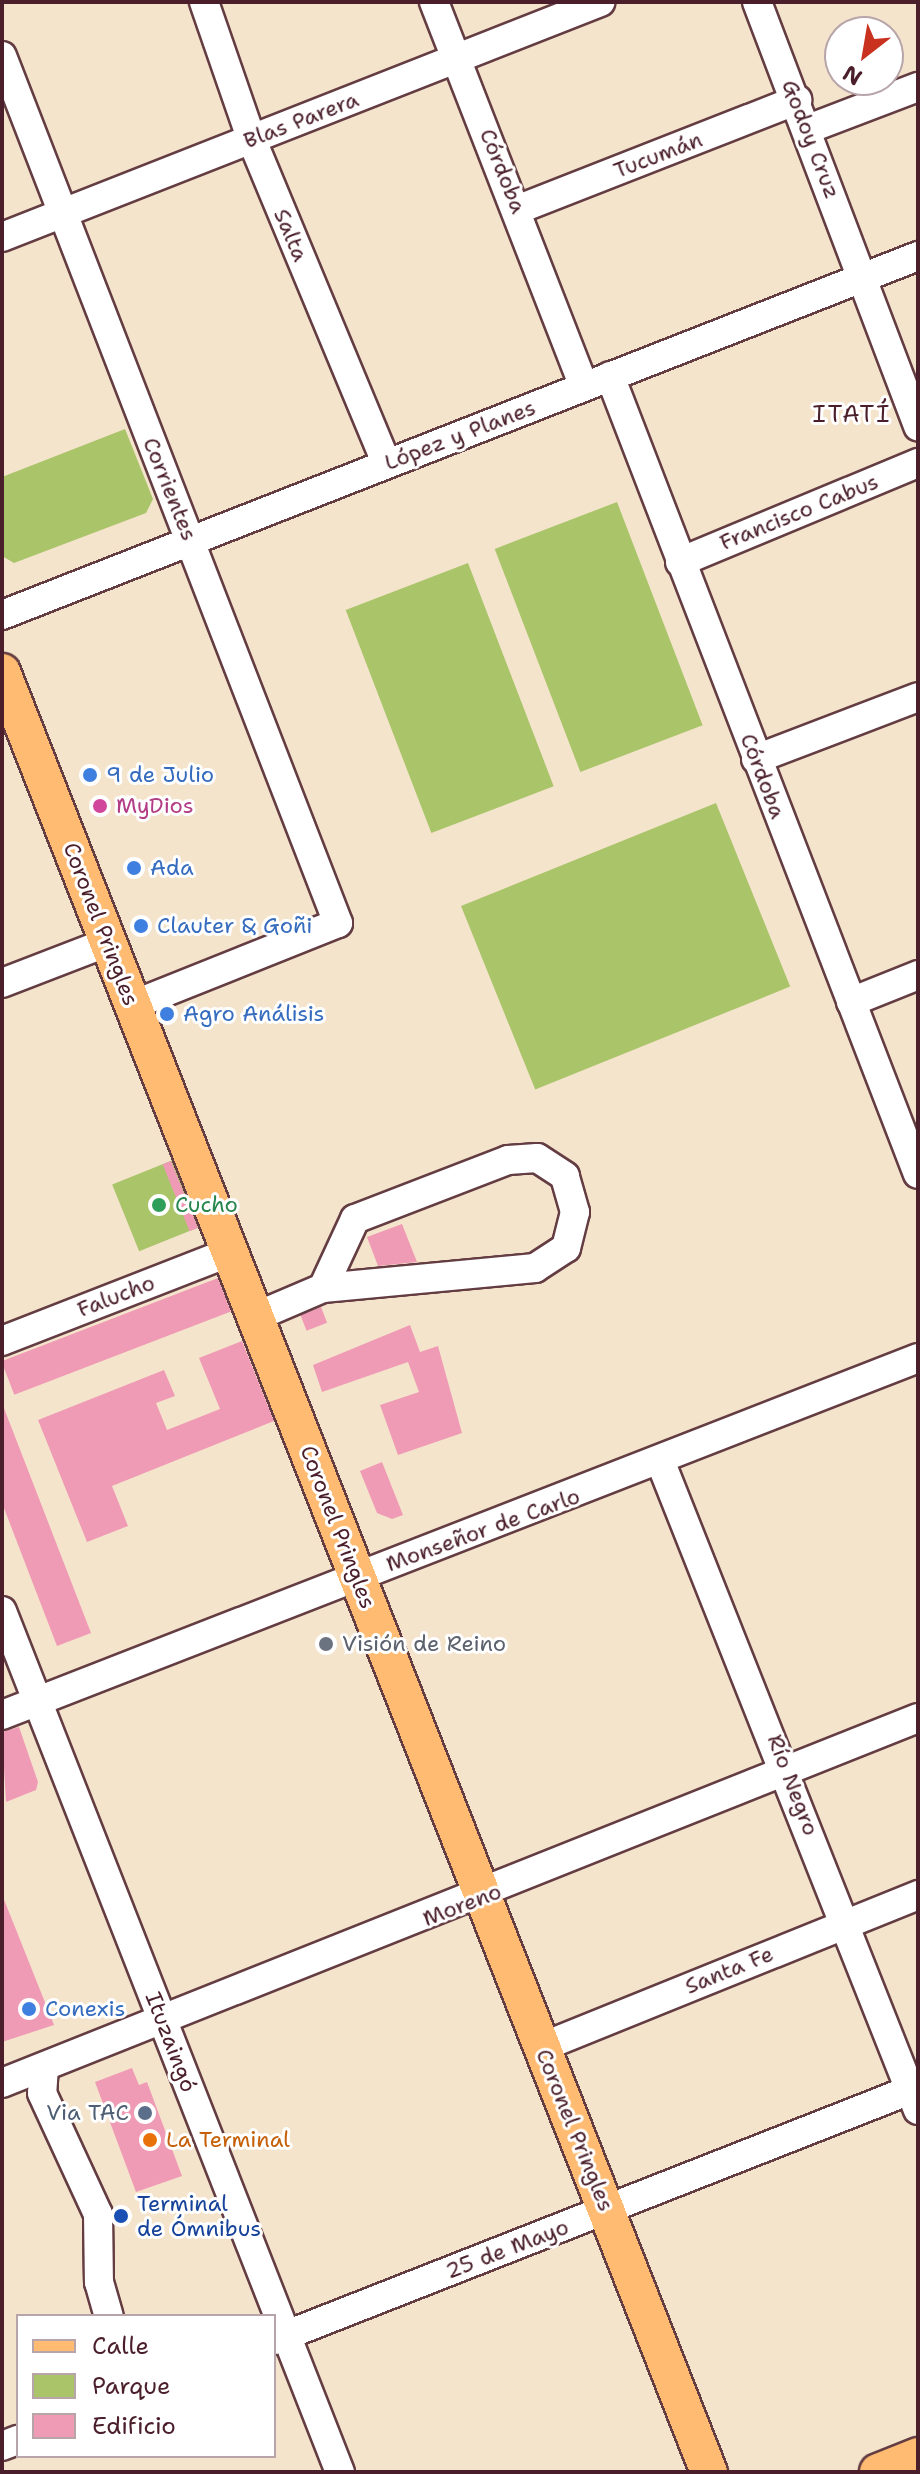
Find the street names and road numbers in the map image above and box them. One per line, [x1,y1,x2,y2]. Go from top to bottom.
street label: Godoy Cruz [776,76,846,202]
street label: Blas Parera [240,86,362,154]
street label: Córdoba [474,125,532,217]
street label: Tucumán [610,126,706,184]
street label: Salta [268,205,314,265]
street label: López y Planes [381,394,539,476]
street label: Corrientes [137,434,203,544]
street label: Francisco Cabus [716,468,882,556]
street label: Córdoba [735,730,791,822]
street label: Coronel Pringles [58,839,144,1009]
street label: Falucho [73,1269,159,1323]
street label: Coronel Pringles [295,1442,381,1612]
street label: Monseñor de Carlo [382,1483,584,1577]
street label: Río Negro [762,1731,824,1839]
street label: Moreno [419,1878,505,1932]
street label: Santa Fe [681,1940,777,2000]
street label: Ituzaingó [140,1988,202,2096]
street label: Coronel Pringles [530,2045,620,2215]
street label: 25 de Mayo [442,2213,572,2285]

